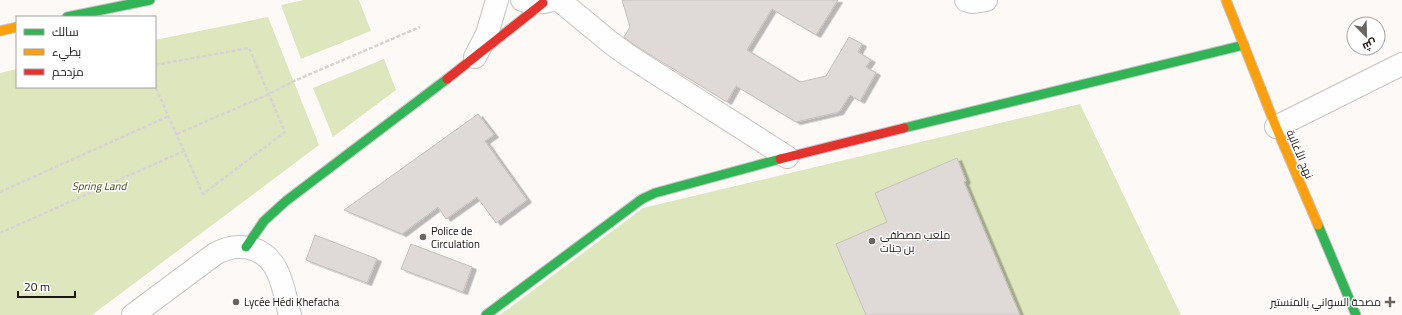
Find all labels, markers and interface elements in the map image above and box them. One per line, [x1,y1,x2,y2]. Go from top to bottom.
legend [16,16,156,88]
north arrow [1346,16,1386,56]
text: سالك [52,20,79,43]
text: ش [1359,33,1380,57]
text: بطيء [52,40,81,63]
text: مزدحم [52,60,84,83]
street label: نهج الأغالبة [1281,126,1319,182]
park label: Spring Land [72,176,128,196]
place label: Police de Circulation [431,221,480,254]
place label: ملعب مصطفى بن جنات [880,225,950,258]
marker: Police de Circulation [418,232,428,242]
marker: ملعب مصطفى بن جنات [867,236,877,246]
scale bar [18,273,75,299]
text: 20 m [24,275,50,298]
place label: Lycée Hédi Khefacha [244,292,340,312]
place label: مصحة السواني بالمنستير [1269,292,1381,312]
marker: مصحة السواني بالمنستير [1384,296,1396,308]
marker: Lycée Hédi Khefacha [231,297,241,307]

